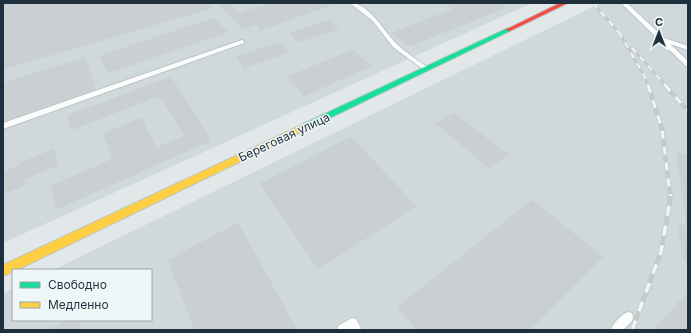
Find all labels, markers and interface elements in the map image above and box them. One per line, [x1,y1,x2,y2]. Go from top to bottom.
north arrow [639,12,679,52]
text: С [655,15,663,29]
street label: Береговая улица [236,109,332,165]
legend [12,269,152,321]
text: Свободно [48,277,107,292]
text: Медленно [48,297,109,312]

